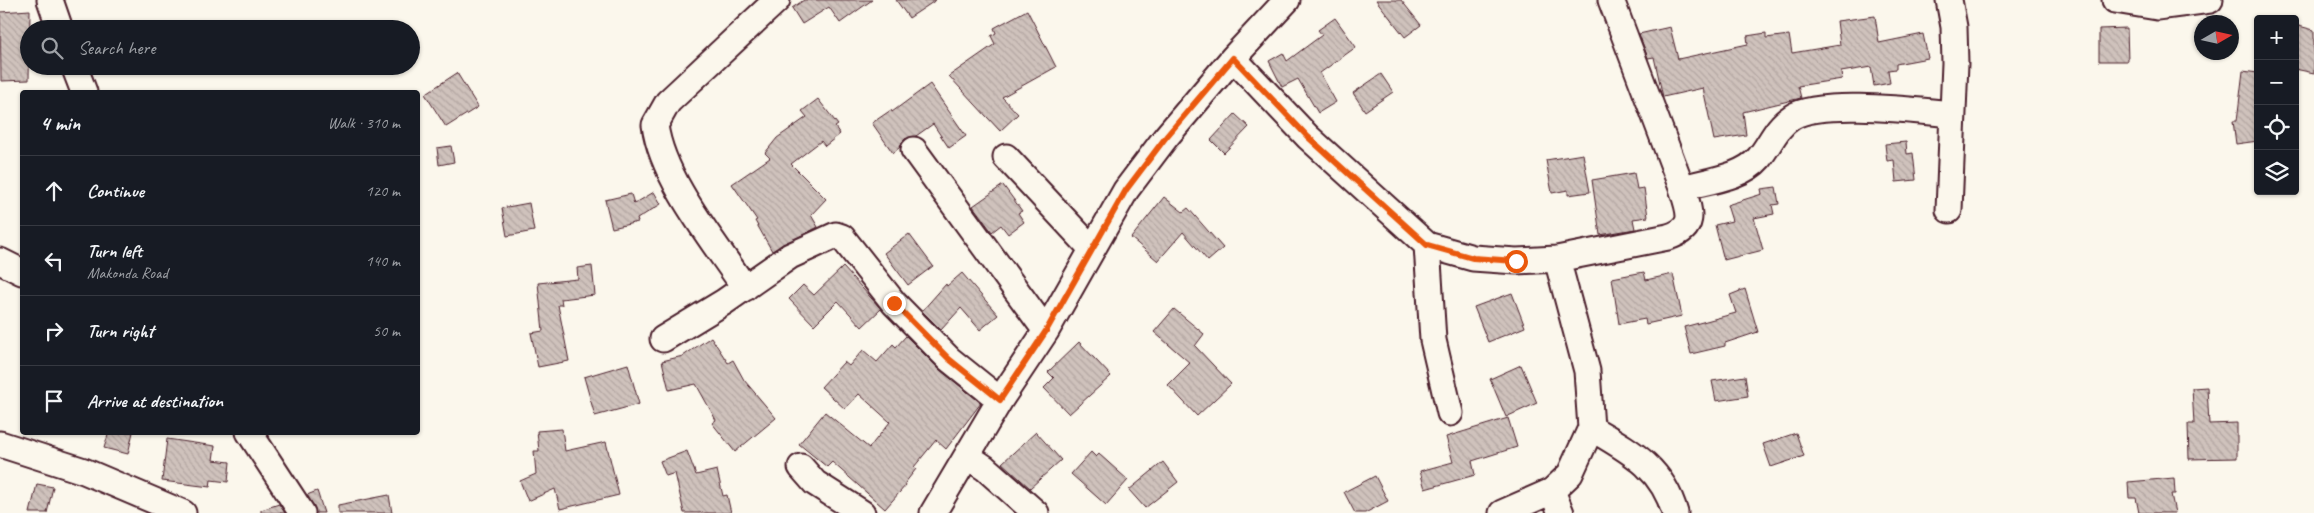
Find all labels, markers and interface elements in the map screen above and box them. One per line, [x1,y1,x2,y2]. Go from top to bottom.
north arrow [2194,15,2239,60]
map controls [2254,15,2299,195]
button: + [2254,15,2299,60]
search box [20,20,420,75]
icon: search [38,34,66,62]
text: Search here [78,36,155,60]
button: − [2254,60,2299,105]
button: locate [2254,105,2299,150]
text: 4 min [40,110,80,136]
text: Walk · 310 m [328,113,400,133]
button: layers [2254,150,2299,195]
icon: ahead [40,177,68,205]
text: Continue [87,179,144,203]
text: 120 m [366,181,400,201]
text: Turn left [87,239,142,263]
icon: left [40,247,68,275]
route start [1505,250,1528,273]
text: 140 m [366,251,400,271]
text: Makonda Road [87,263,168,283]
route end [883,292,906,315]
icon: right [40,317,68,345]
text: Turn right [87,319,154,343]
text: 50 m [373,321,400,341]
icon: arrive [40,387,68,415]
text: Arrive at destination [87,389,223,413]

